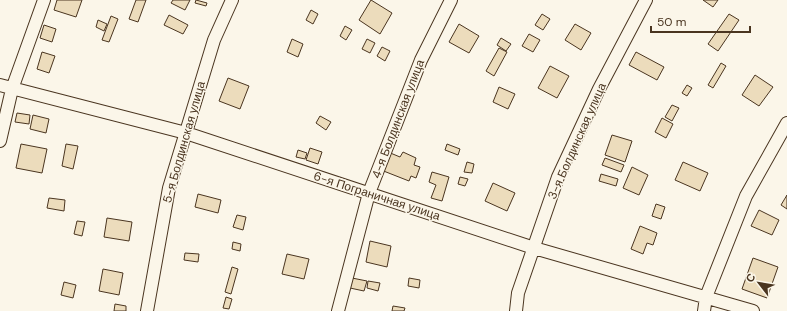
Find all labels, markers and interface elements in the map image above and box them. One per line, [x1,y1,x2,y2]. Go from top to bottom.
scale bar [651,8,750,34]
text: 50 m [657,14,686,30]
street label: 4-я Болдинская улица [368,57,428,181]
street label: 5-я Болдинская улица [159,79,209,205]
street label: 3-я Болдинская улица [544,80,610,202]
street label: 6-я Пограничная улица [312,168,443,224]
north arrow [739,263,779,303]
text: С [742,271,759,285]

